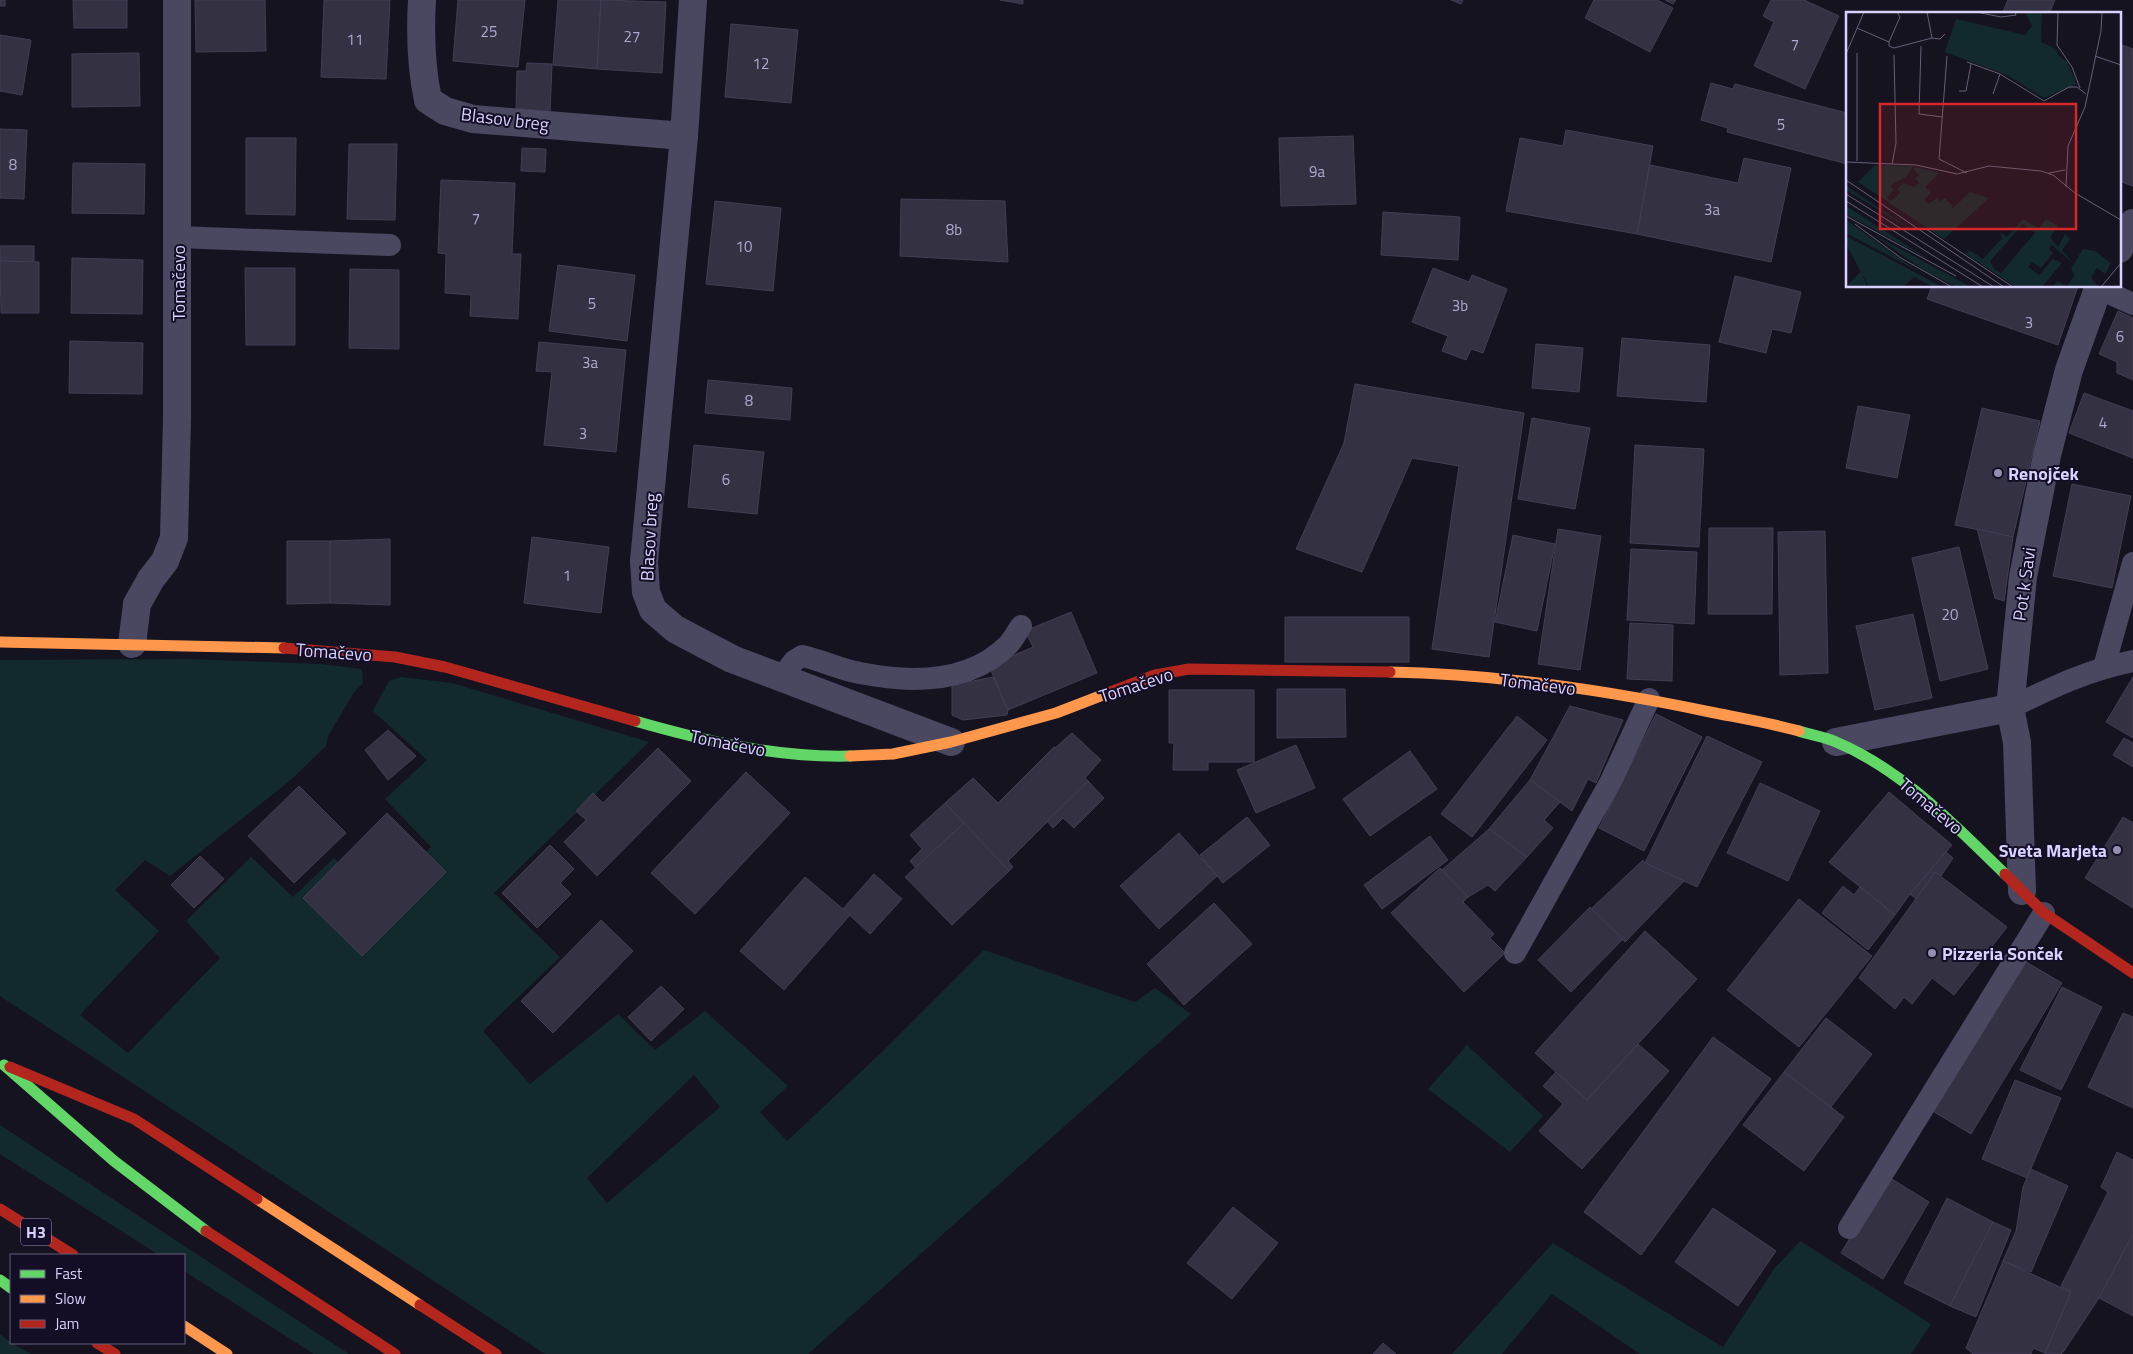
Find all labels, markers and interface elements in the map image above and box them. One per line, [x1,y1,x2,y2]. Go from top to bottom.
inset map [1846,12,2120,288]
house number: 25 [481,20,497,43]
house number: 27 [624,25,640,48]
house number: 11 [347,28,363,51]
house number: 7 [1791,33,1799,56]
house number: 12 [753,52,769,75]
street label: Blasov breg [459,100,551,138]
house number: 5 [1777,113,1785,136]
house number: 8 [9,153,17,176]
house number: 9a [1309,160,1325,183]
house number: 3a [1704,198,1720,221]
house number: 7 [472,207,480,230]
house number: 8b [946,218,962,241]
house number: 10 [736,235,752,258]
street label: Tomačevo [165,245,192,321]
house number: 5 [588,292,596,315]
house number: 3b [1452,294,1468,317]
house number: 3 [2025,311,2033,334]
house number: 6 [2116,325,2124,348]
house number: 3a [582,351,598,374]
house number: 8 [745,389,753,412]
house number: 4 [2099,411,2107,434]
house number: 3 [579,422,587,445]
place label: Renojček [2008,460,2080,487]
marker: Renojček [1992,467,2004,479]
house number: 6 [722,468,730,491]
street label: Blasov breg [633,492,665,582]
street label: Pot k Savi [2005,545,2043,623]
house number: 1 [563,564,571,587]
house number: 20 [1942,603,1958,626]
street label: Tomačevo [295,636,373,668]
street label: Tomačevo [1096,660,1176,710]
street label: Tomačevo [1499,666,1577,702]
street label: Tomačevo [688,722,768,764]
street label: Tomačevo [1893,771,1969,841]
place label: Sveta Marjeta [1999,837,2107,864]
marker: Sveta Marjeta [2111,844,2123,856]
place label: Pizzeria Sonček [1942,940,2064,967]
marker: Pizzeria Sonček [1926,947,1938,959]
road number: H3 [21,1218,51,1246]
legend [10,1254,185,1344]
text: Fast [55,1262,83,1285]
text: Slow [55,1287,86,1310]
text: Jam [55,1312,79,1335]

